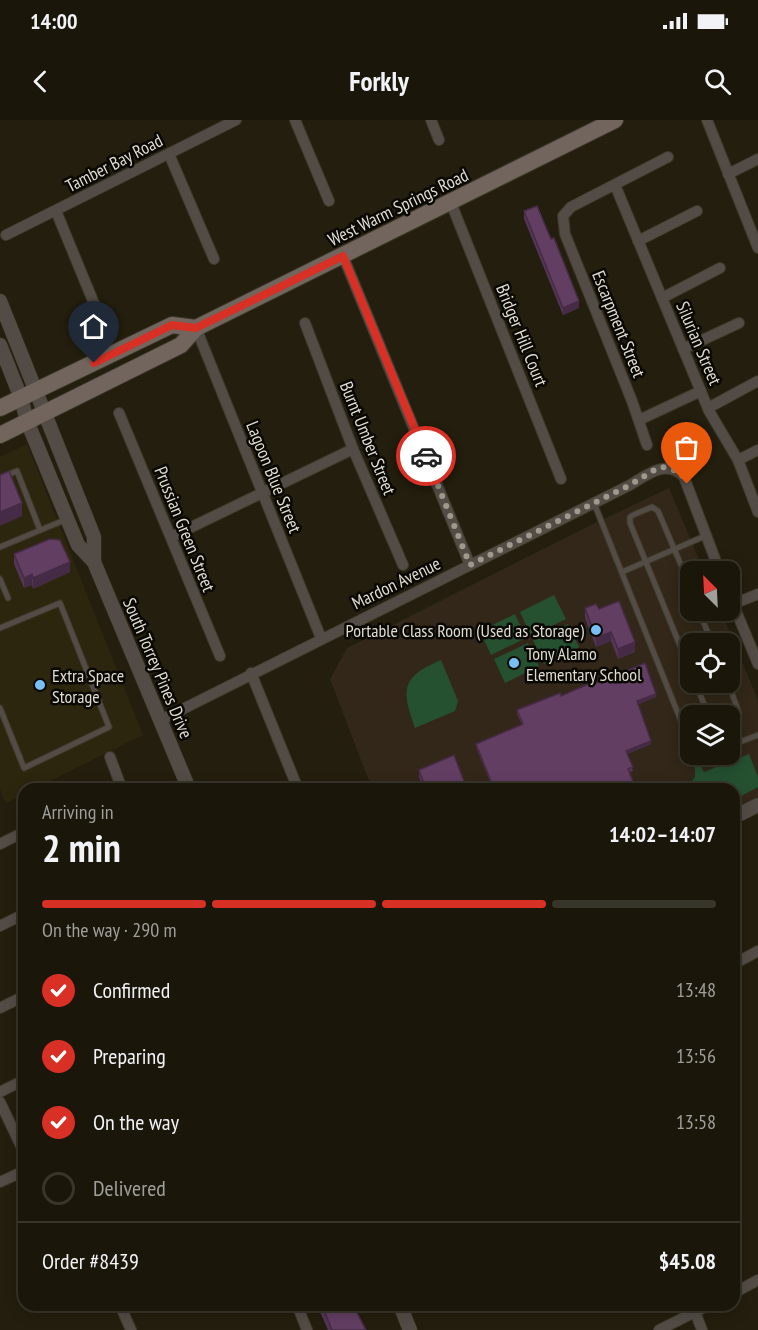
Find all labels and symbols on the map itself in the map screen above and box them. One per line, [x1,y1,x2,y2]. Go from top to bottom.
street label: Tamber Bay Road [62,129,166,197]
street label: West Warm Springs Road [324,163,472,251]
street label: Escarpment Street [587,267,651,381]
street label: Bridger Hill Court [491,280,553,390]
street label: Silurian Street [671,298,727,388]
pin [68,301,119,363]
street label: Burnt Umber Street [335,378,401,498]
street label: Lagoon Blue Street [241,418,307,536]
pin [661,422,712,484]
courier [396,426,456,486]
street label: Prussian Green Street [149,463,221,595]
street label: Mardon Avenue [348,552,444,614]
north arrow [680,561,740,621]
street label: South Torrey Pines Drive [118,594,198,742]
place label: Portable Class Room (Used as Storage) [346,619,585,642]
marker: Portable Class Room (Used as Storage) [589,623,603,637]
place label: Tony Alamo Elementary School [526,642,642,686]
marker: Tony Alamo Elementary School [507,656,521,670]
place label: Extra Space Storage [52,664,124,708]
marker: Extra Space Storage [33,678,47,692]

